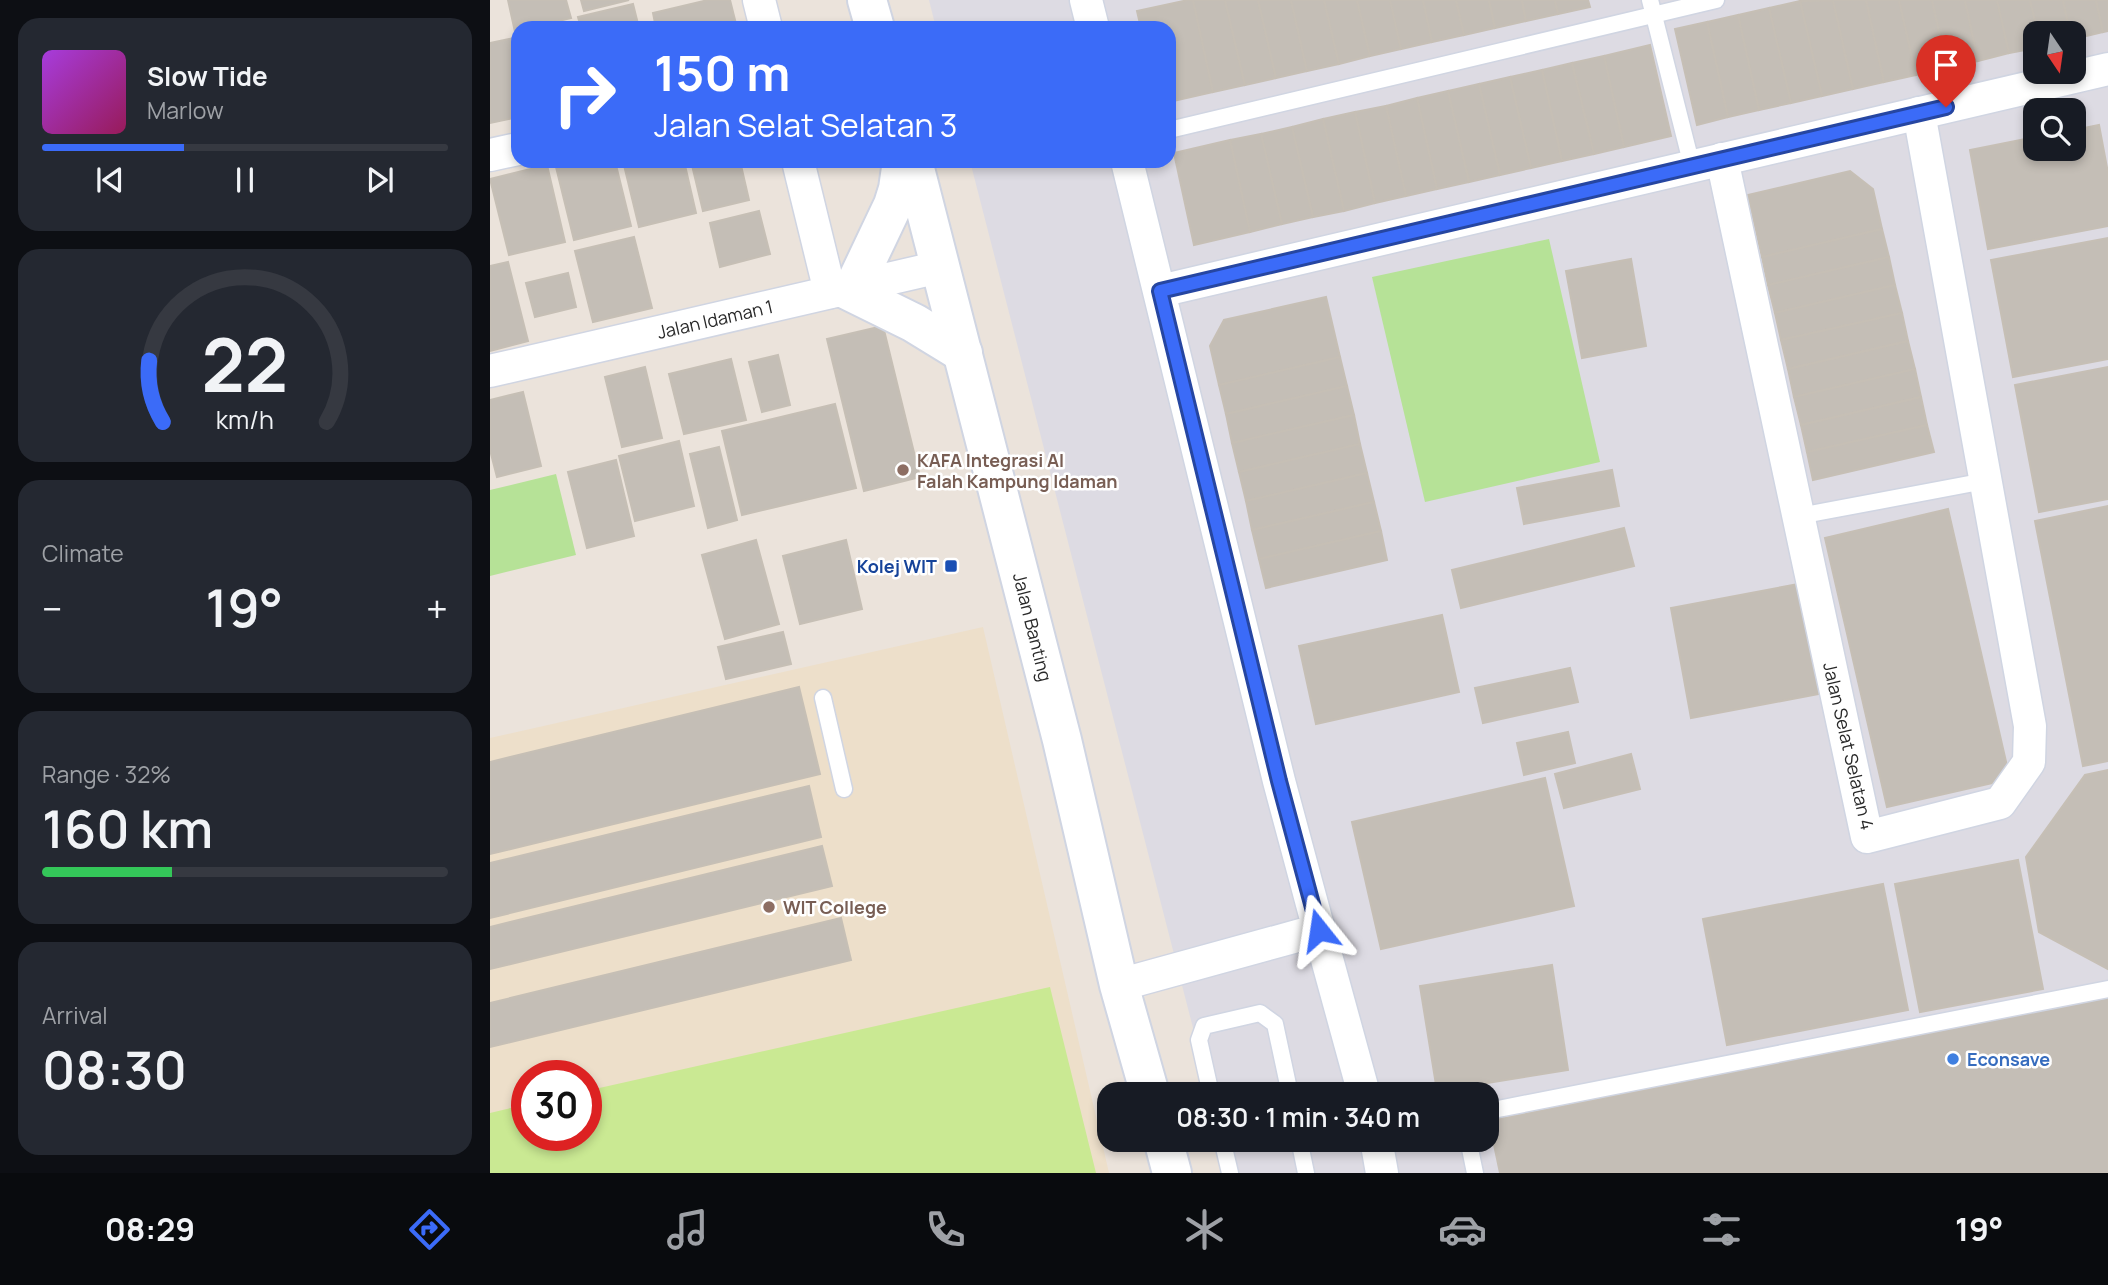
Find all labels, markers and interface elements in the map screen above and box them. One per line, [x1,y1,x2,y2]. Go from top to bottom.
north arrow [2023,21,2086,84]
map controls [2023,21,2086,161]
pin [1916,35,1976,107]
text: 150 m [654,39,790,106]
icon: arrive [1927,46,1965,84]
icon: right [539,49,630,140]
text: Slow Tide [147,58,268,94]
text: Marlow [147,94,224,126]
button: search [2023,98,2086,161]
text: Jalan Selat Selatan 3 [654,103,958,147]
icon: previous [91,161,129,199]
icon: pause [226,161,264,199]
icon: next [361,161,399,199]
street label: Jalan Idaman 1 [655,294,775,344]
text: 22 [202,314,288,414]
text: km/h [216,401,274,436]
place label: KAFA Integrasi Al Falah Kampung Idaman [917,448,1118,493]
marker: KAFA Integrasi Al Falah Kampung Idaman [895,462,911,478]
text: Climate [42,537,124,569]
place label: Kolej WIT [857,554,937,578]
marker: Kolej WIT [943,558,959,574]
street label: Jalan Banting [1008,570,1058,684]
text: 19° [205,572,283,643]
text: − [42,582,63,634]
text: + [426,582,448,634]
street label: Jalan Selat Selatan 4 [1818,660,1880,832]
text: Range · 32% [42,758,171,790]
text: 160 km [42,793,213,864]
position arrow [1282,893,1356,967]
place label: WIT College [783,895,887,919]
marker: WIT College [761,899,777,915]
text: Arrival [42,999,108,1031]
text: 08:30 [42,1034,187,1105]
place label: Econsave [1967,1047,2050,1071]
marker: Econsave [1945,1051,1961,1067]
speed limit sign: 30 [511,1060,602,1151]
text: 08:30 · 1 min · 340 m [1176,1099,1420,1135]
icon: directions [405,1205,454,1254]
icon: music [663,1205,712,1254]
icon: phone [921,1205,970,1254]
icon: climate [1180,1205,1229,1254]
icon: car [1438,1205,1487,1254]
icon: filters [1697,1205,1746,1254]
text: 08:29 [105,1207,195,1251]
text: 19° [1955,1207,2003,1251]

